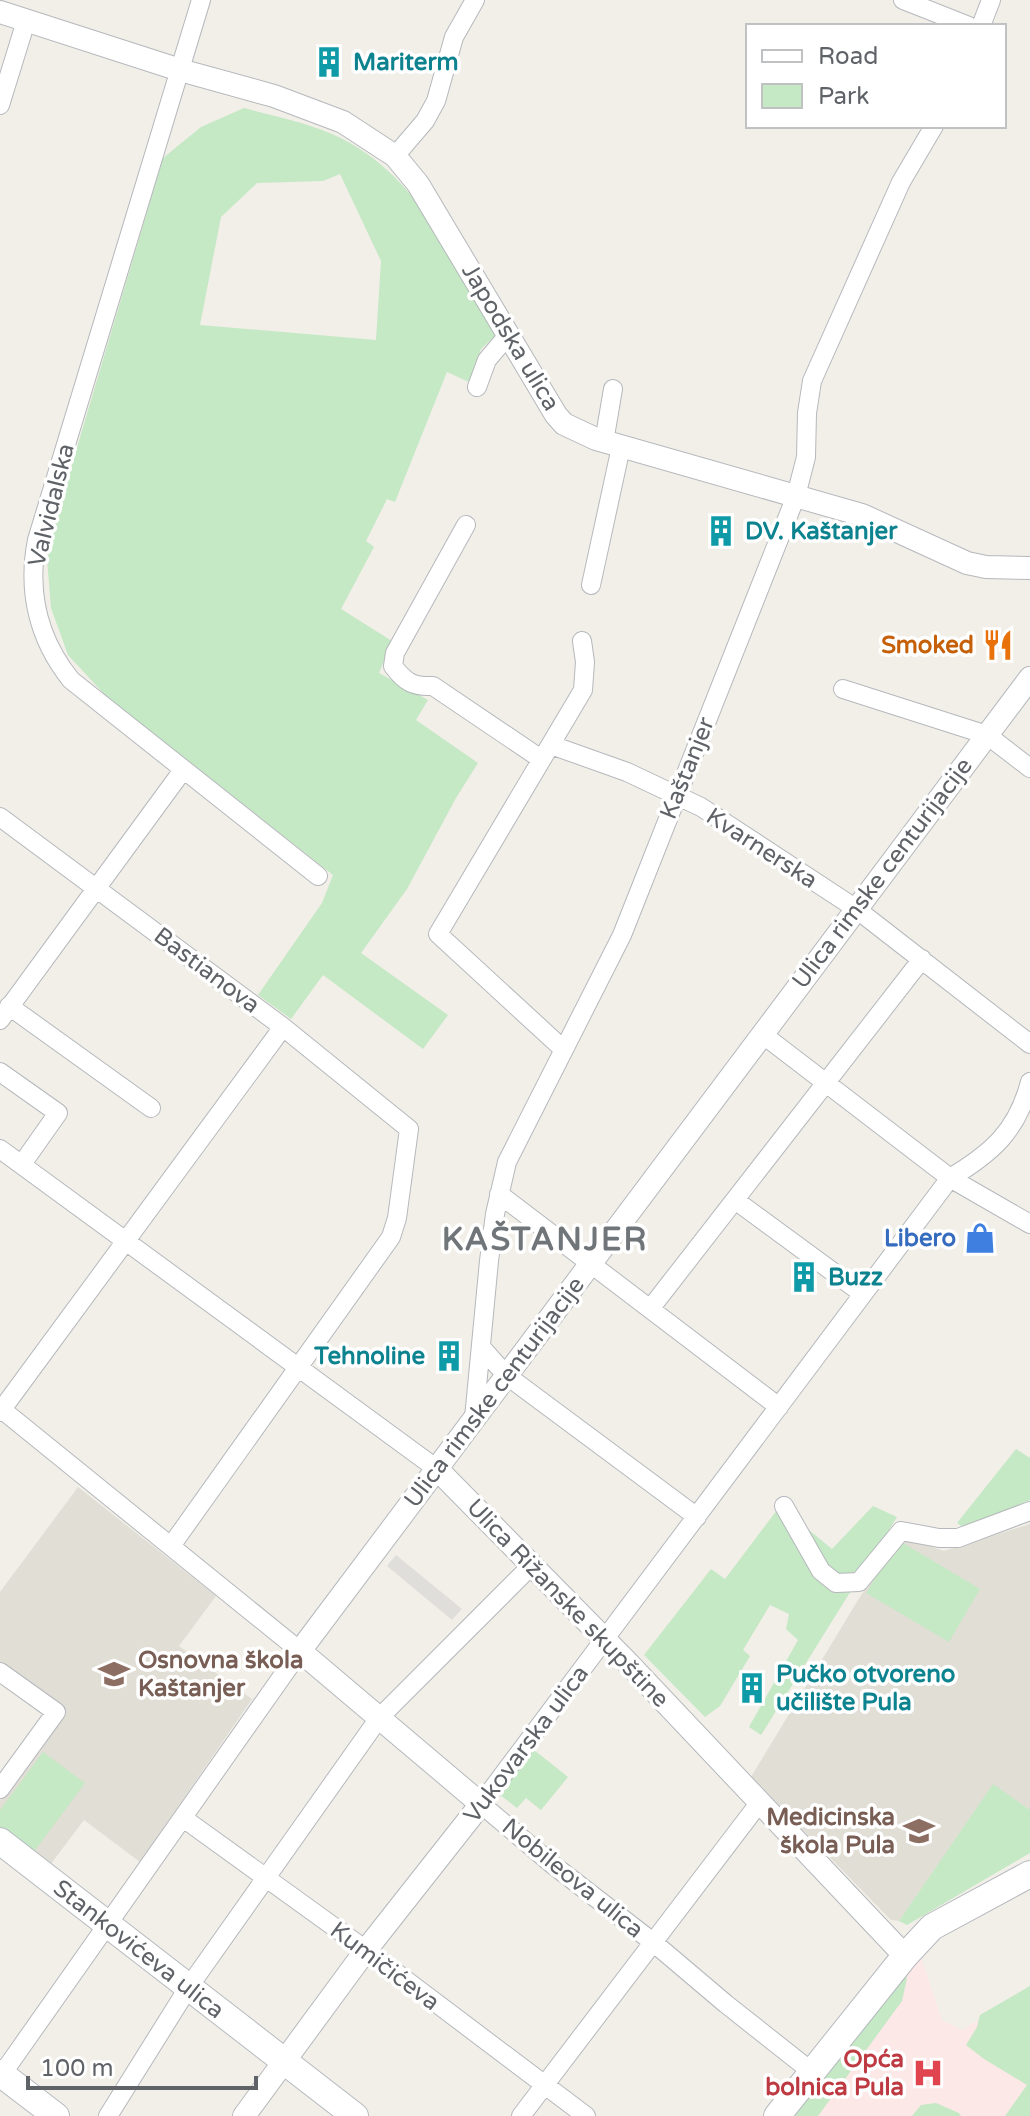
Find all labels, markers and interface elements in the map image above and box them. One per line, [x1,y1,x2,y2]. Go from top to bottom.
legend [746,24,1006,128]
text: Road [818,42,878,71]
building icon: Mariterm [312,45,346,79]
place label: Mariterm [353,48,459,77]
text: Park [818,82,869,111]
street label: Japodska ulica [455,258,566,416]
street label: Valvidalska [22,441,81,570]
building icon: DV. Kaštanjer [704,514,738,548]
place label: DV. Kaštanjer [745,517,898,546]
restaurant icon: Smoked [981,628,1015,662]
place label: Smoked [881,631,974,660]
street label: Kaštanjer [654,712,721,823]
street label: Ulica rimske centurijacije [786,752,979,994]
street label: Kvarnerska [701,802,823,895]
street label: Bastianova [148,921,265,1020]
district label: KAŠTANJER [442,1220,648,1259]
shop icon: Libero [963,1221,997,1255]
place label: Libero [884,1224,956,1253]
building icon: Buzz [787,1260,821,1294]
place label: Buzz [828,1263,883,1292]
street label: Ulica rimske centurijacije [398,1271,591,1513]
building icon: Tehnoline [432,1339,466,1373]
place label: Tehnoline [313,1342,425,1371]
street label: Ulica Rižanske skupštine [460,1493,675,1714]
place label: Osnovna škola Kaštanjer [138,1646,303,1703]
school or university icon: Osnovna škola Kaštanjer [97,1657,131,1691]
street label: Vukovarska ulica [458,1660,595,1829]
place label: Pučko otvoreno učilište Pula [776,1660,955,1717]
building icon: Pučko otvoreno učilište Pula [735,1671,769,1705]
place label: Medicinska škola Pula [766,1803,895,1860]
street label: Nobileova ulica [496,1812,649,1944]
school or university icon: Medicinska škola Pula [902,1814,936,1848]
street label: Stankovićeva ulica [47,1874,230,2025]
street label: Kumičićeva [324,1916,445,2017]
scale bar [28,2040,256,2090]
place label: Opća bolnica Pula [765,2045,904,2102]
text: 100 m [40,2054,114,2083]
hospital icon: Opća bolnica Pula [911,2056,945,2090]

